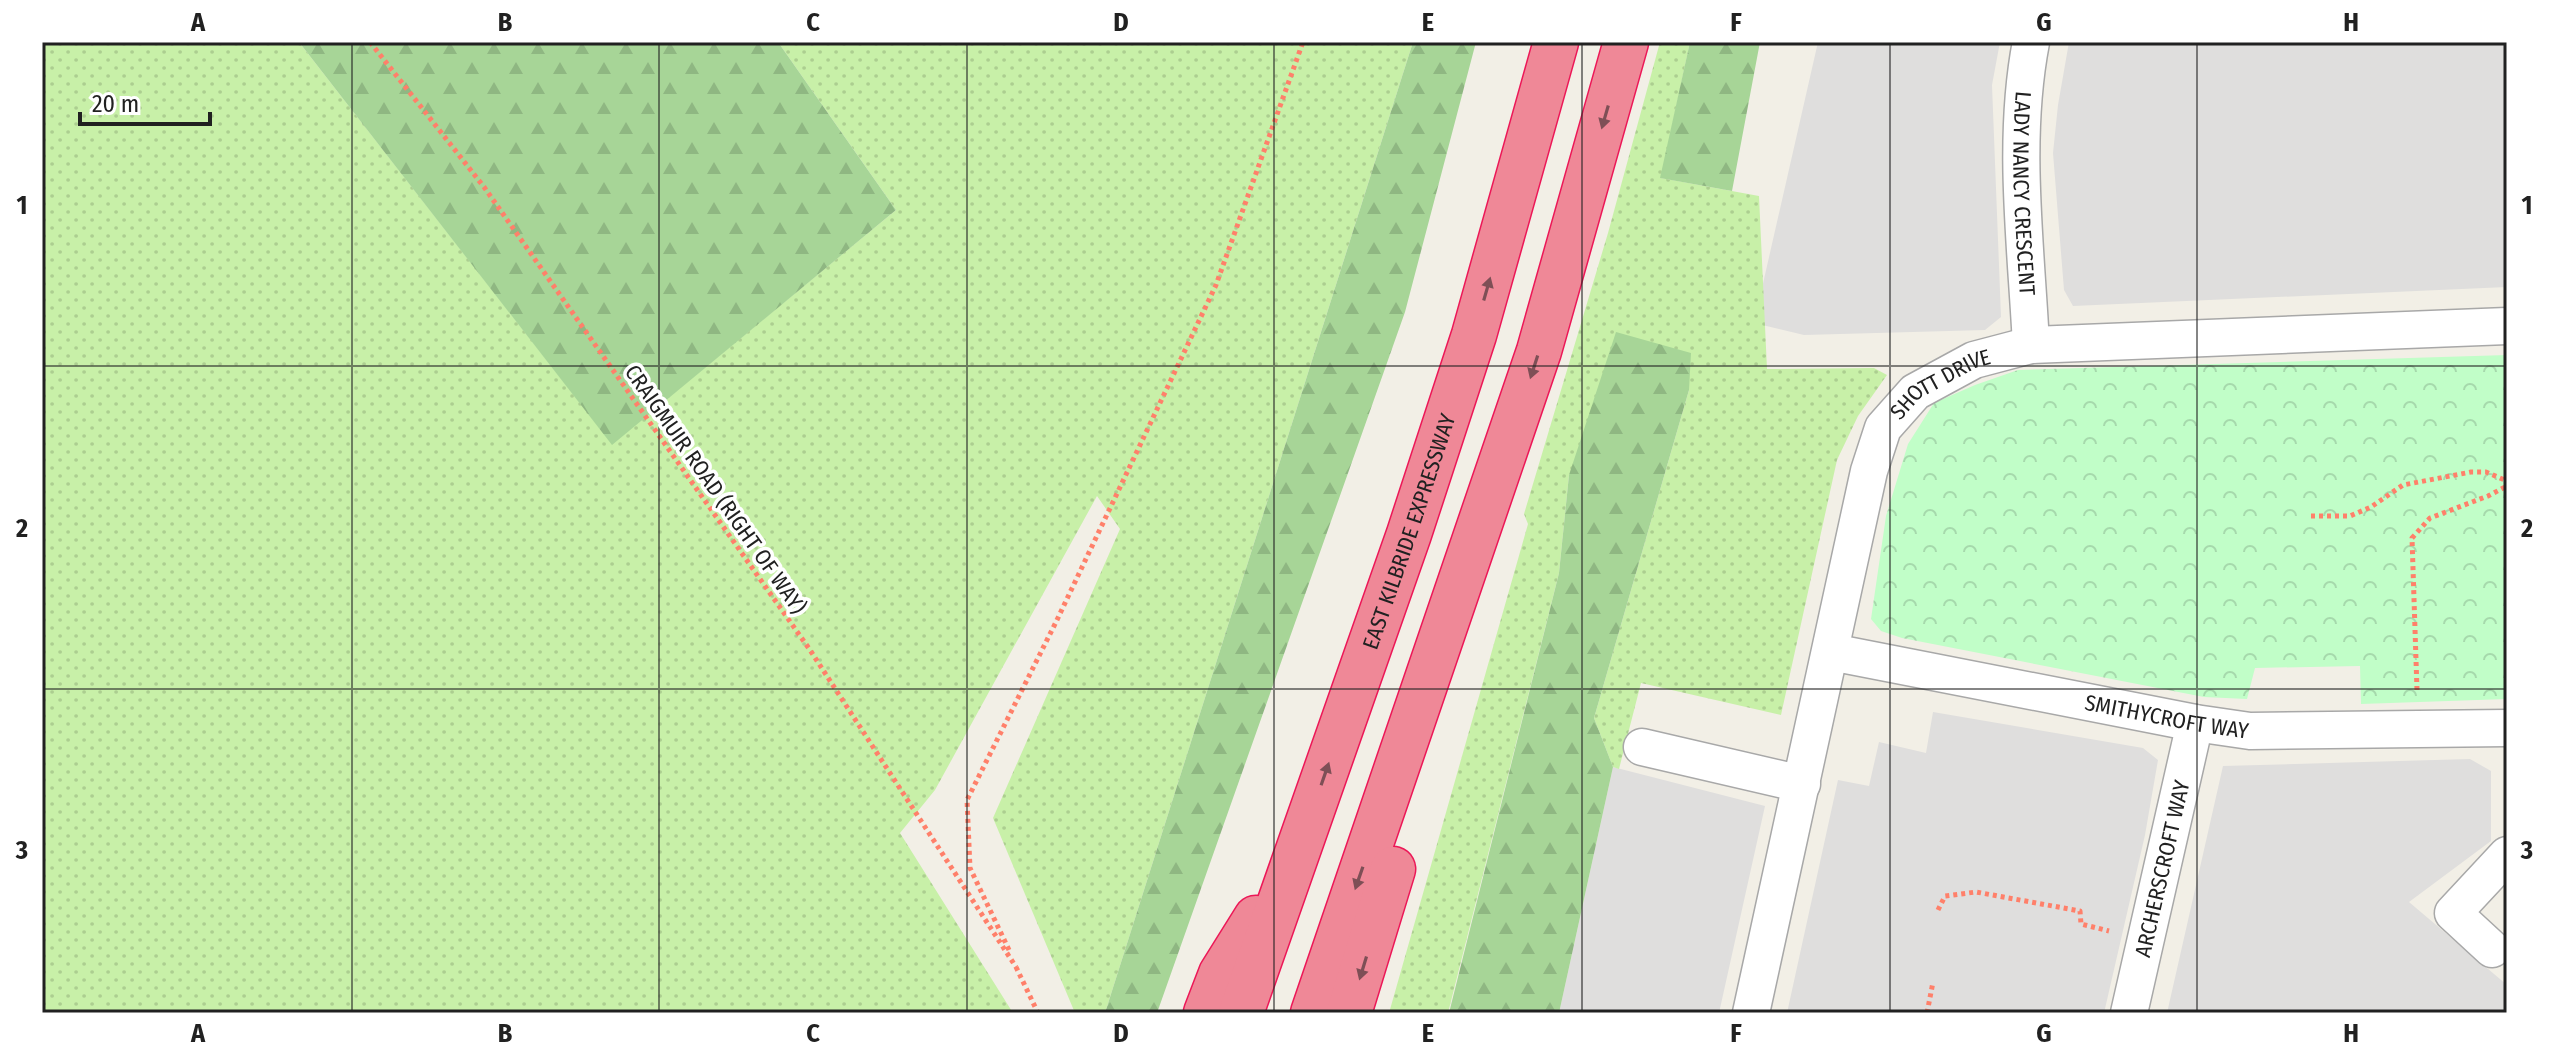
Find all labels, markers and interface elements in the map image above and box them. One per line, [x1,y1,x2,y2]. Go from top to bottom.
text: A [190,7,206,38]
text: B [498,7,513,38]
text: C [806,7,820,38]
text: D [1113,7,1129,38]
text: E [1422,7,1434,38]
text: F [1730,7,1742,38]
text: G [2036,7,2052,38]
text: H [2343,7,2359,38]
scale bar [80,76,210,126]
text: 20 m [92,90,139,118]
street label: LADY NANCY CRESCENT [2007,90,2041,297]
one-way arrow [1598,105,1610,130]
text: 1 [17,190,28,221]
text: 1 [2522,190,2533,221]
one-way arrow [1481,276,1494,300]
street label: SHOTT DRIVE [1884,343,1993,425]
one-way arrow [1527,356,1539,380]
street label: CRAIGMUIR ROAD (RIGHT OF WAY) [619,359,812,619]
street label: EAST KILBRIDE EXPRESSWAY [1357,410,1461,653]
text: 2 [15,513,28,544]
text: 2 [2520,513,2533,544]
street label: SMITHYCROFT WAY [2083,689,2250,745]
one-way arrow [1319,762,1331,786]
street label: ARCHERSCROFT WAY [2129,778,2196,960]
text: 3 [15,835,28,866]
text: 3 [2520,835,2533,866]
one-way arrow [1353,867,1365,891]
one-way arrow [1356,957,1369,981]
text: A [190,1018,206,1049]
text: B [498,1018,513,1049]
text: C [806,1018,820,1049]
text: D [1113,1018,1129,1049]
text: E [1422,1018,1434,1049]
text: F [1730,1018,1742,1049]
text: G [2036,1018,2052,1049]
text: H [2343,1018,2359,1049]

